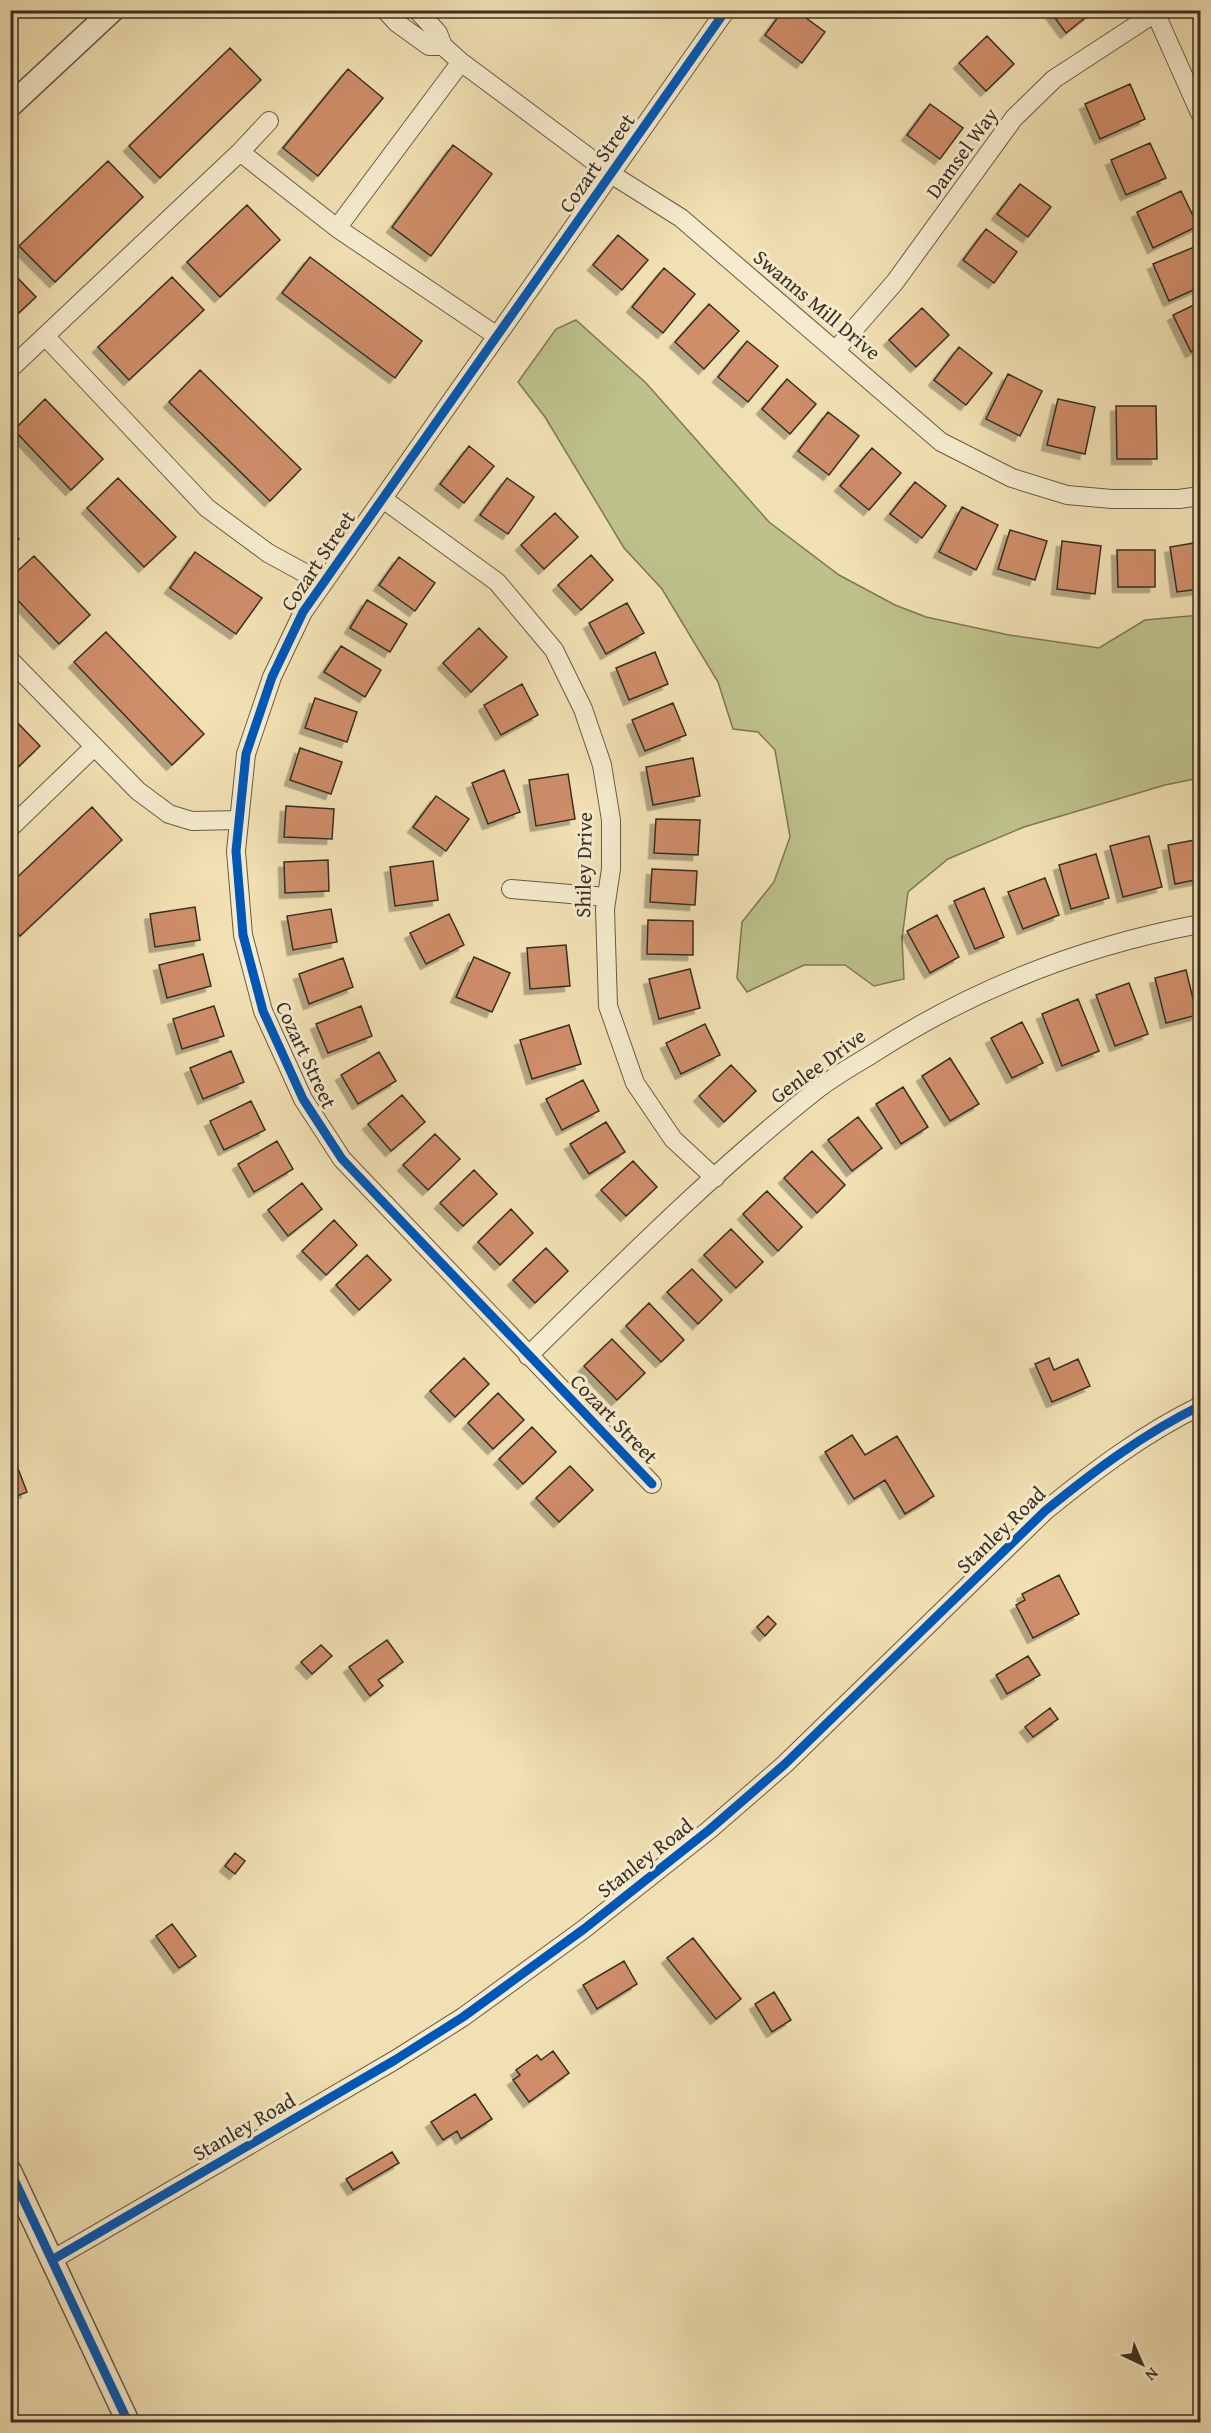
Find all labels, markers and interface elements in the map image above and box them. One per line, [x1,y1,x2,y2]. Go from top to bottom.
street label: Damsel Way [918,100,1006,205]
street label: Cozart Street [551,106,643,219]
street label: Swanns Mill Drive [747,242,888,367]
street label: Cozart Street [273,504,363,617]
street label: Shiley Drive [567,812,600,918]
street label: Cozart Street [268,996,345,1114]
street label: Genlee Drive [764,1020,872,1111]
street label: Cozart Street [563,1367,666,1471]
street label: Stanley Road [949,1478,1053,1580]
street label: Stanley Road [590,1810,700,1905]
street label: Stanley Road [187,2084,302,2169]
north arrow [1112,2334,1172,2394]
text: N [1140,2362,1165,2387]

